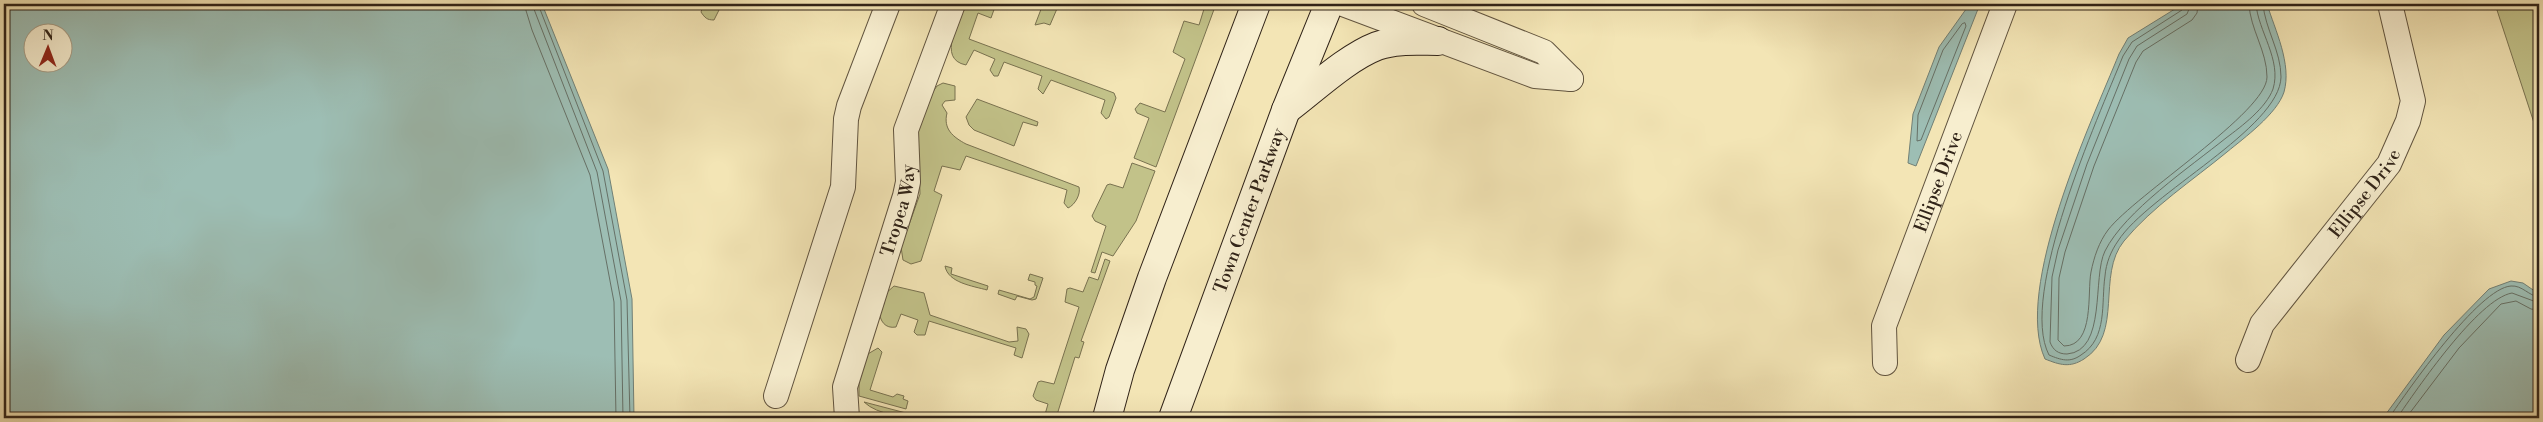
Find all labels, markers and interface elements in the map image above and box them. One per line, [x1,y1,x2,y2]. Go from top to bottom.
north arrow [22,22,72,72]
text: N [43,27,54,45]
street label: Town Center Parkway [1209,125,1291,297]
street label: Ellipse Drive [1909,128,1968,236]
street label: Ellipse Drive [2324,146,2406,243]
street label: Tropea Way [876,163,920,259]

